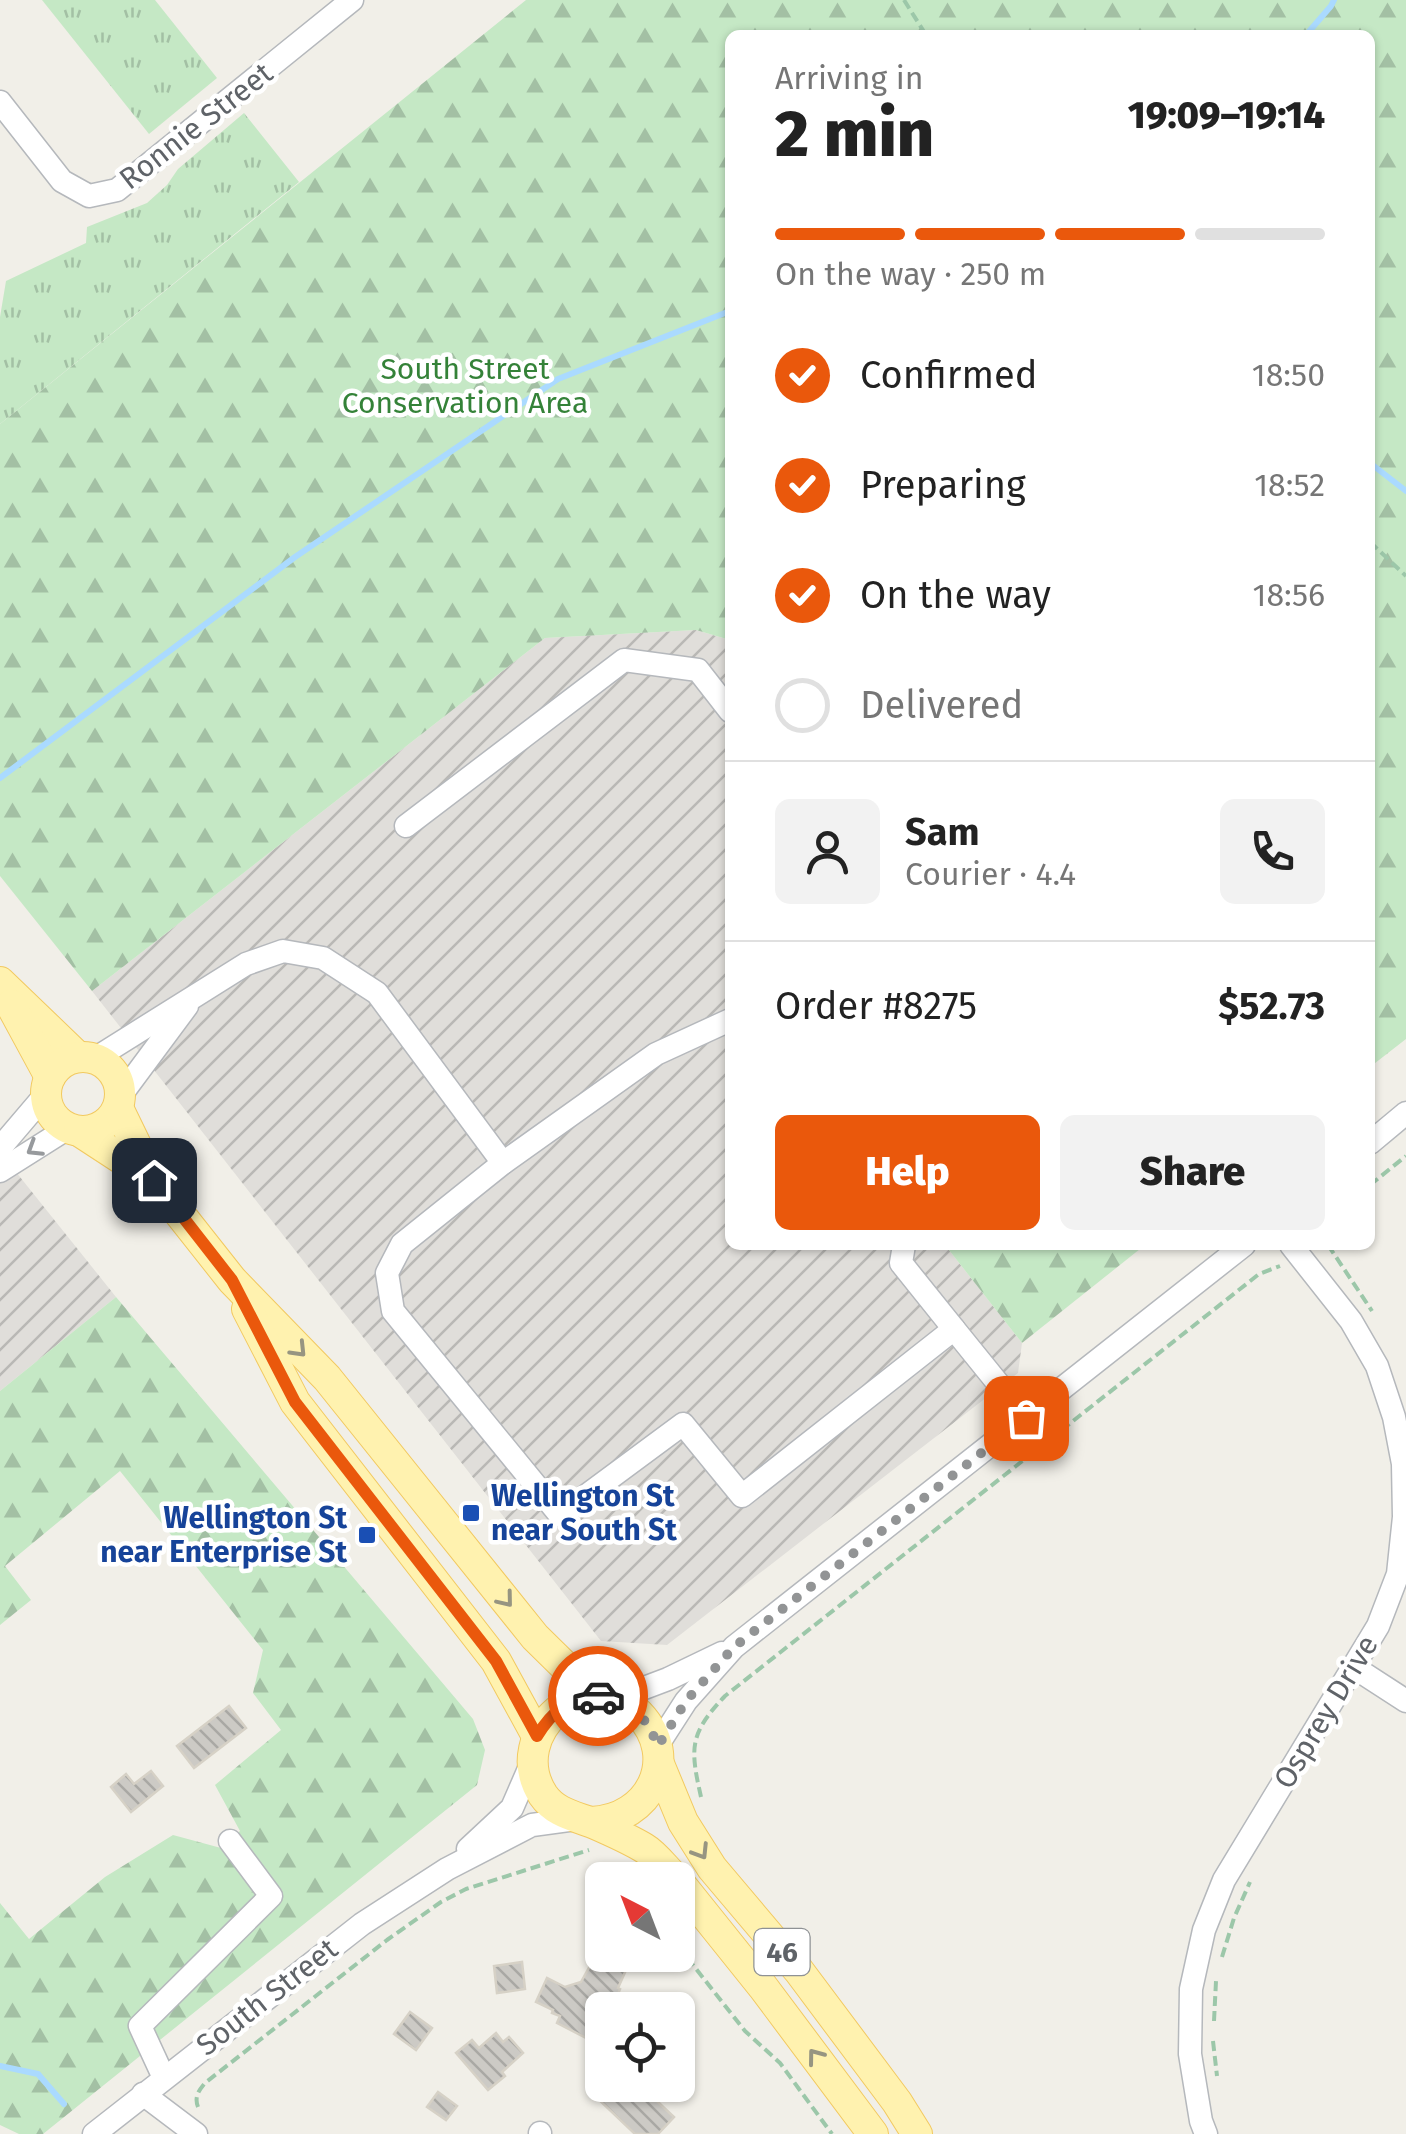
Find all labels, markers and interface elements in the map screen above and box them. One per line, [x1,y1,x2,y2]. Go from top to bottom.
street label: Ronnie Street [112,55,280,197]
text: Arriving in [775,59,923,97]
text: 19:09–19:14 [1128,92,1325,138]
text: 2 min [775,95,934,173]
text: On the way · 250 m [775,255,1046,293]
icon: check [775,348,830,403]
park label: South Street Conservation Area [342,351,588,421]
text: Confirmed [860,352,1038,398]
text: 18:50 [1252,356,1325,394]
icon: check [775,458,830,513]
text: Preparing [860,462,1026,508]
text: 18:52 [1254,466,1325,504]
icon: check [775,568,830,623]
text: On the way [860,572,1051,618]
text: 18:56 [1253,576,1325,614]
text: Delivered [860,682,1023,728]
button: person [775,799,880,904]
button: phone [1220,799,1325,904]
text: Sam [905,809,980,855]
text: Courier · 4.4 [905,855,1076,893]
text: Order #8275 [775,983,977,1029]
text: $52.73 [1218,983,1325,1029]
button: Help [775,1115,1040,1230]
button: Share [1060,1115,1325,1230]
one-way arrow [27,1137,45,1156]
pin [112,1138,197,1223]
icon: home [127,1153,182,1208]
one-way arrow [288,1338,306,1356]
pin [984,1376,1069,1461]
icon: bag [999,1391,1054,1446]
place label: Wellington St near South St [491,1478,677,1548]
place label: Wellington St near Enterprise St [100,1500,347,1570]
marker: Wellington St near South St [460,1502,482,1524]
marker: Wellington St near Enterprise St [356,1524,378,1546]
one-way arrow [494,1589,512,1607]
street label: Osprey Drive [1266,1629,1386,1795]
courier [548,1646,648,1746]
icon: car [571,1669,626,1724]
one-way arrow [689,1841,708,1859]
north arrow [585,1862,695,1972]
map controls [585,1862,695,2102]
road number: 46 [754,1929,810,1975]
street label: South Street [189,1931,345,2063]
button: locate [585,1992,695,2102]
one-way arrow [809,2049,826,2067]

